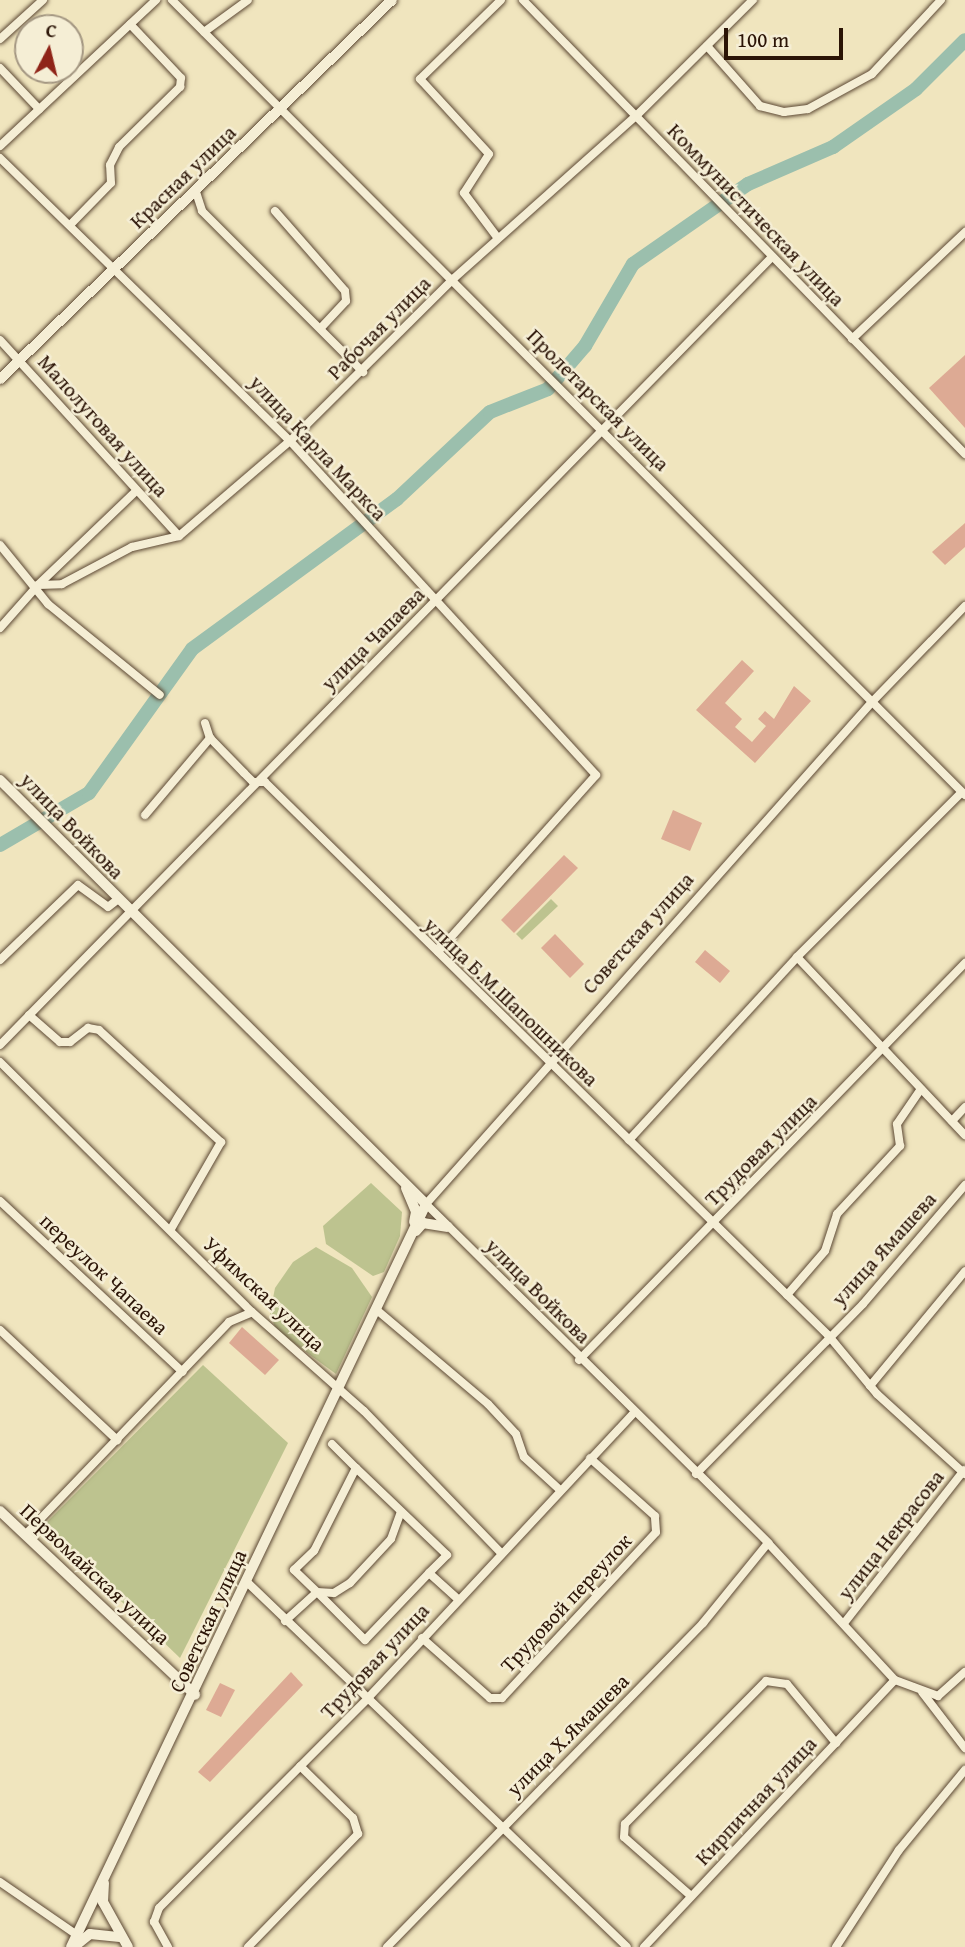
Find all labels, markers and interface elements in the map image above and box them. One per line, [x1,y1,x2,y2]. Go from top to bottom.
north arrow [14,14,84,84]
scale bar [727,14,846,58]
text: С [44,16,58,45]
text: 100 m [737,24,789,55]
street label: Коммунистическая улица [662,118,850,312]
street label: Красная улица [125,120,241,234]
street label: Рабочая улица [322,271,436,385]
street label: Пролетарская улица [522,324,674,476]
street label: Малолуговая улица [32,350,174,502]
street label: улица Карла Маркса [244,370,392,526]
street label: улица Чапаева [316,582,430,696]
street label: улица Войкова [15,767,129,885]
street label: Советская улица [577,867,699,999]
street label: улица Б.М.Шапошникова [419,912,603,1092]
street label: Трудовая улица [700,1089,822,1211]
street label: улица Ямашева [826,1187,942,1311]
street label: переулок Чапаева [35,1208,173,1340]
street label: Уфимская улица [198,1231,330,1357]
street label: улица Войкова [480,1233,596,1349]
street label: улица Некрасова [833,1465,949,1605]
street label: Первомайская улица [15,1498,175,1650]
street label: Трудовой переулок [495,1528,637,1678]
street label: Советская улица [164,1546,252,1696]
street label: Трудовая улица [315,1598,435,1724]
street label: улица Х.Ямашева [502,1669,634,1801]
street label: Кирпичная улица [690,1732,822,1870]

